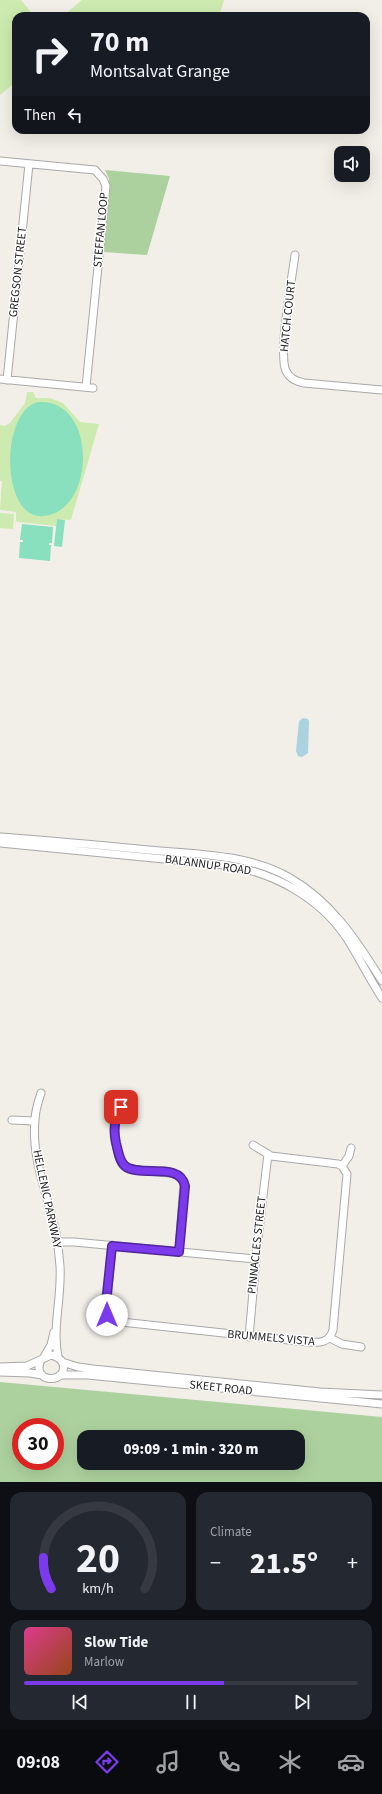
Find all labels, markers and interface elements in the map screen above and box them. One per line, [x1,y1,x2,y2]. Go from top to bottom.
text: 70 m [90,22,149,62]
icon: right [24,28,76,80]
text: Montsalvat Grange [90,59,230,84]
icon: left [64,104,86,126]
text: Then [24,105,56,126]
map controls [334,146,370,182]
button: sound [334,146,370,182]
street label: STEFFAN LOOP [89,192,113,268]
street label: GREGSON STREET [5,225,31,318]
street label: HATCH COURT [276,279,300,353]
street label: BALANNUP ROAD [164,851,252,879]
pin [104,1090,138,1124]
icon: arrive [110,1096,132,1118]
street label: HELLENIC PARKWAY [28,1148,66,1250]
street label: PINNACLES STREET [243,1195,271,1295]
position arrow [86,1294,128,1336]
street label: BRUMMELS VISTA [227,1326,316,1350]
street label: SKEET ROAD [189,1376,253,1400]
speed limit sign: 30 [12,1418,64,1470]
text: 09:09 · 1 min · 320 m [124,1439,258,1460]
text: Climate [210,1523,252,1541]
text: 20 [76,1529,120,1589]
text: 21.5° [250,1542,318,1585]
text: − [210,1547,221,1579]
text: + [347,1547,358,1579]
text: km/h [82,1578,114,1599]
text: Slow Tide [84,1632,148,1653]
text: Marlow [84,1653,124,1671]
icon: previous [69,1691,91,1713]
icon: pause [180,1691,202,1713]
icon: next [291,1691,313,1713]
icon: directions [93,1748,121,1776]
icon: music [154,1748,182,1776]
icon: phone [215,1748,243,1776]
icon: climate [276,1748,304,1776]
icon: car [337,1748,365,1776]
text: 09:08 [17,1750,60,1775]

